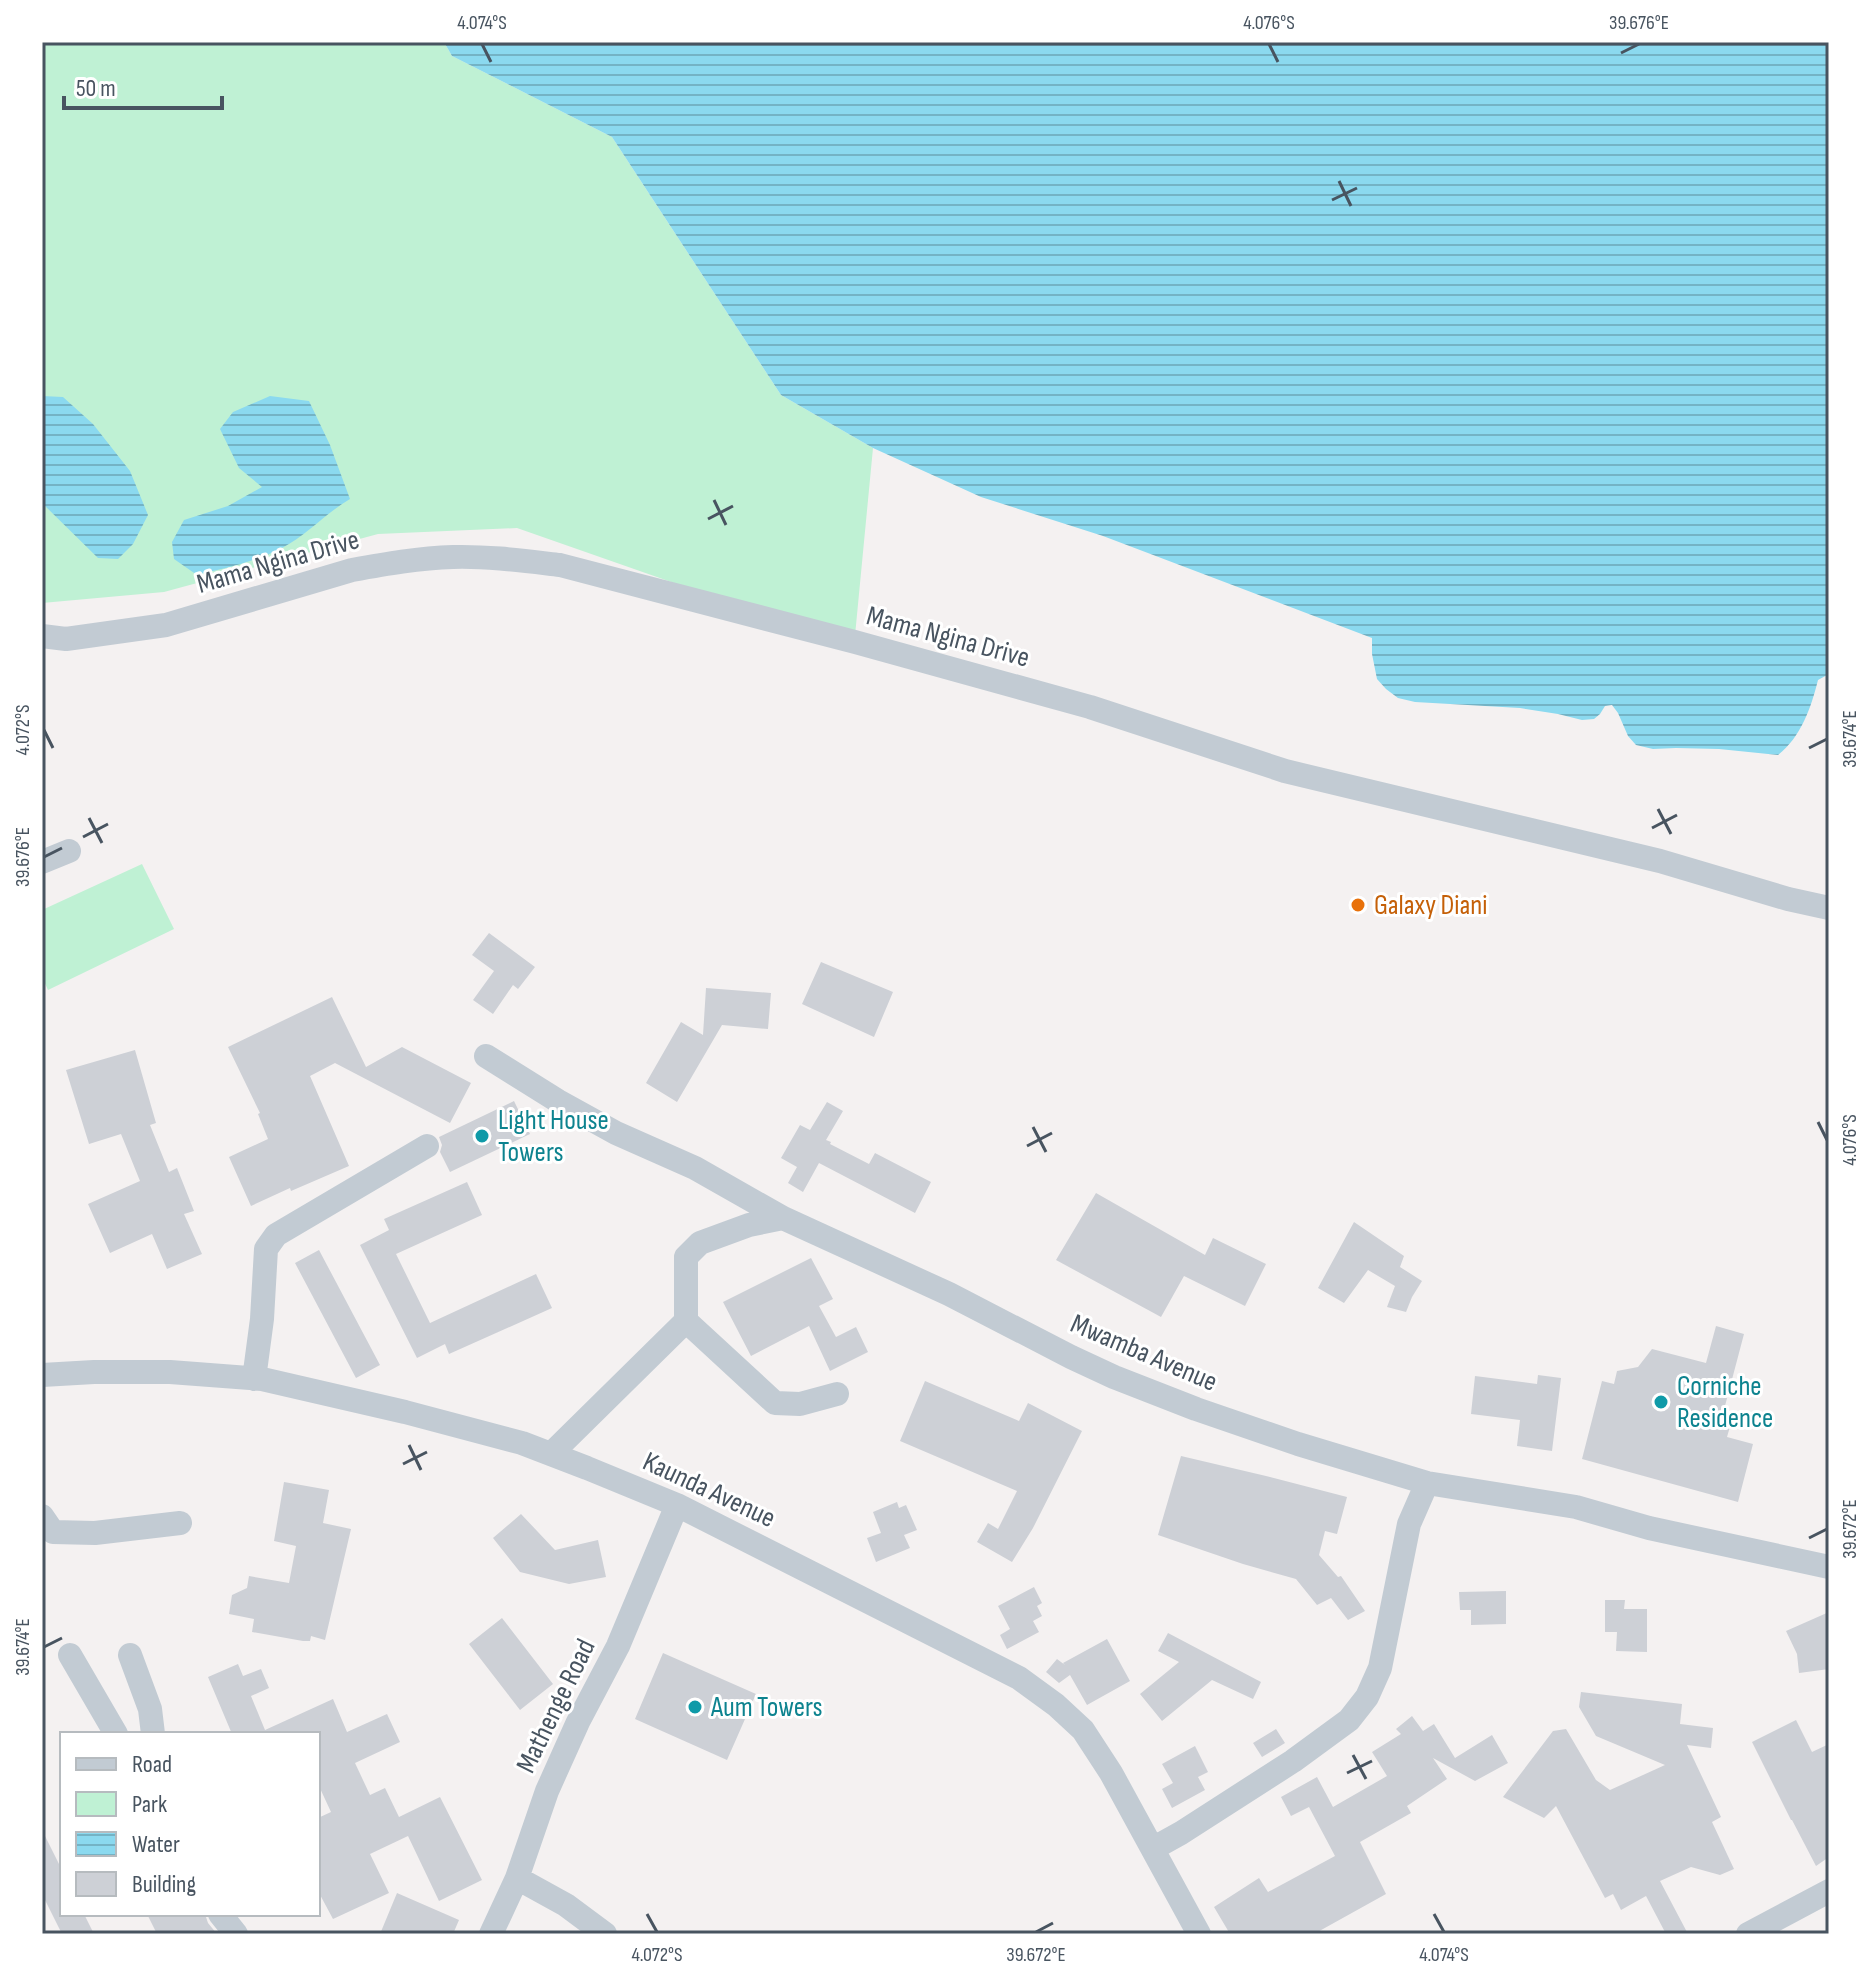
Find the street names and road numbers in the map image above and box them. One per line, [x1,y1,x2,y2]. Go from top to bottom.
street label: Mama Ngina Drive [193,523,363,601]
street label: Mama Ngina Drive [863,599,1033,675]
street label: Mwamba Avenue [1066,1307,1222,1399]
street label: Kaunda Avenue [638,1445,780,1535]
street label: Mathenge Road [509,1634,603,1778]

